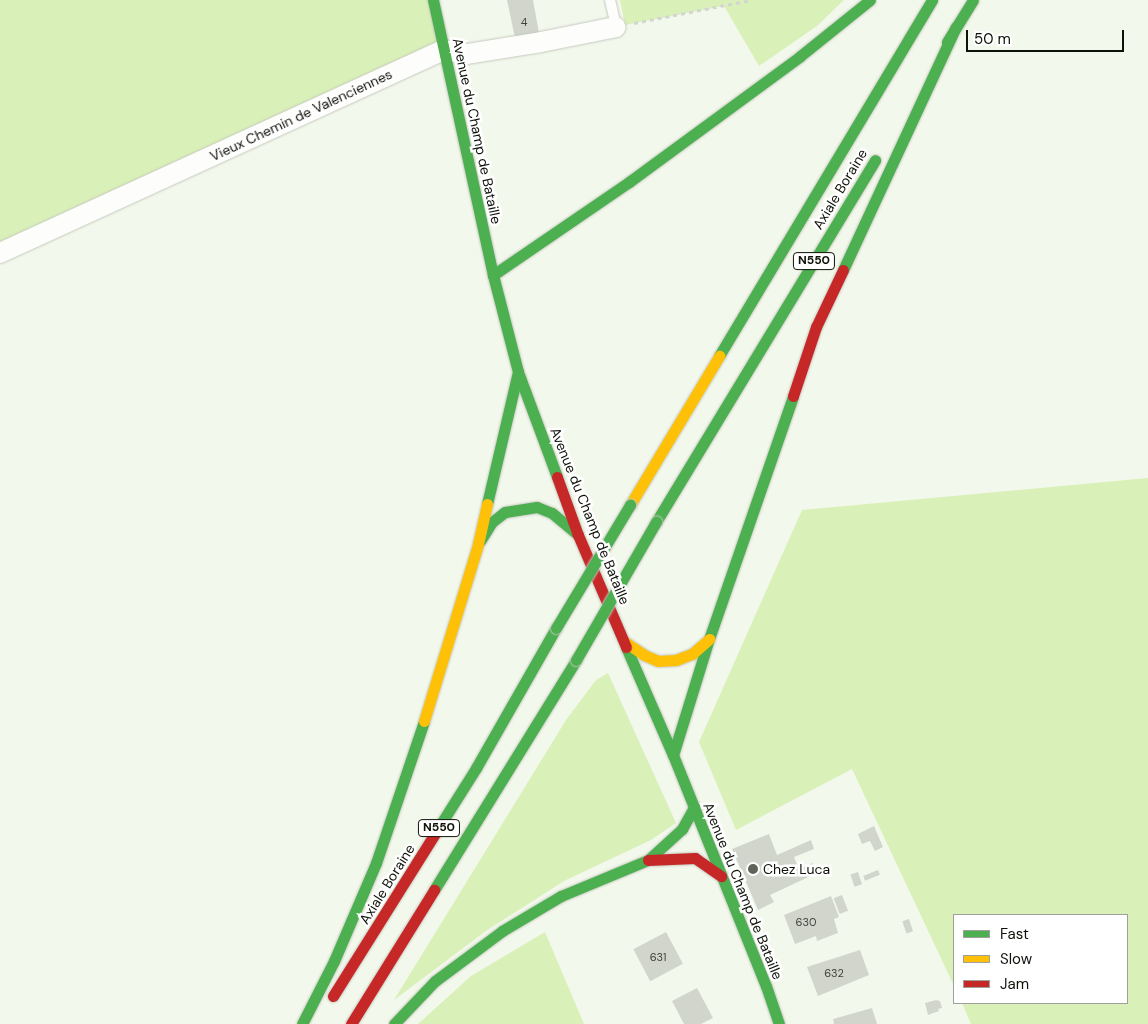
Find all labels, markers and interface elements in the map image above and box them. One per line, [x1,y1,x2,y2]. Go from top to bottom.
house number: 4 [521,15,527,29]
scale bar [968,20,1126,52]
text: 50 m [974,29,1011,49]
street label: Avenue du Champ de Bataille [449,37,505,225]
street label: Vieux Chemin de Valenciennes [207,65,395,165]
street label: Axiale Boraine [809,146,871,232]
road number: N550 [793,252,835,270]
street label: Avenue du Champ de Bataille [547,425,633,607]
street label: Avenue du Champ de Bataille [700,800,786,982]
road number: N550 [418,818,460,838]
street label: Axiale Boraine [356,841,418,927]
place label: Chez Luca [763,861,830,877]
marker: Chez Luca [747,863,759,875]
legend [953,914,1128,1004]
house number: 630 [796,915,816,929]
text: Fast [1000,924,1029,944]
text: Slow [1000,949,1032,969]
house number: 631 [650,950,666,964]
house number: 632 [824,966,844,980]
text: Jam [1000,974,1029,994]

